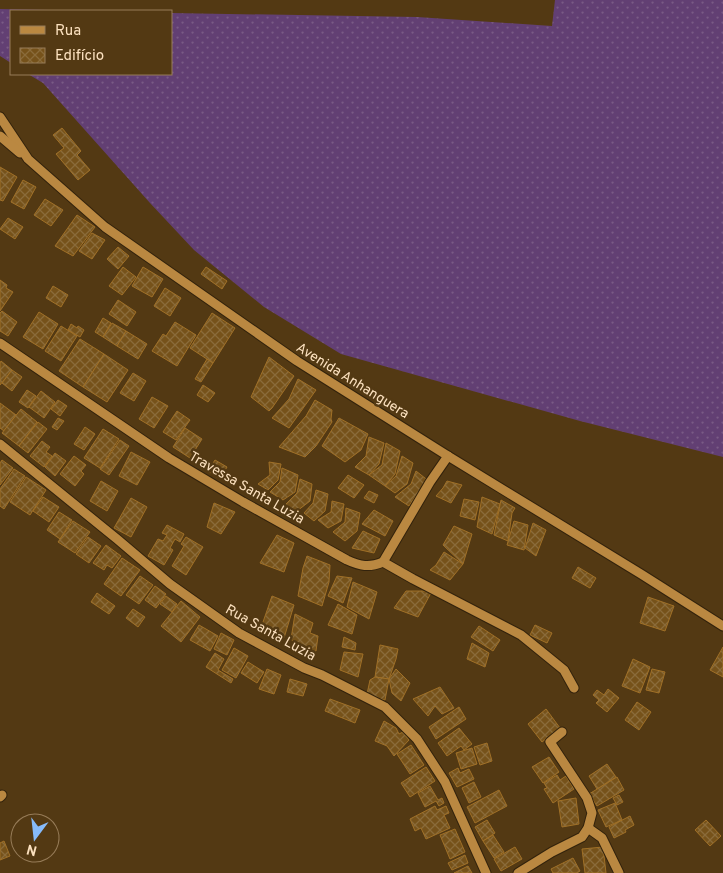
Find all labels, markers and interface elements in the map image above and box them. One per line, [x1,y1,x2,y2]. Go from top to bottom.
legend [10,10,172,75]
text: Rua [55,22,81,41]
text: Edifício [55,47,104,66]
street label: Avenida Anhanguera [293,340,412,423]
street label: Travessa Santa Luzia [185,448,307,528]
street label: Rua Santa Luzia [222,601,318,665]
north arrow [10,813,60,863]
text: N [25,840,39,859]

